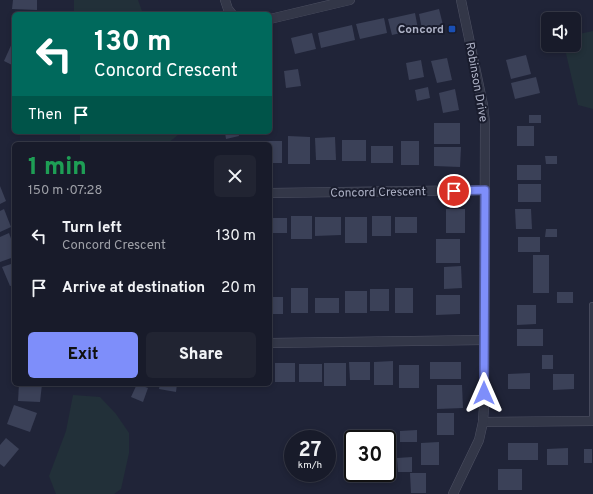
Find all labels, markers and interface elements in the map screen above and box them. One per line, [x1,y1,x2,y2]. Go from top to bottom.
map controls [541,12,581,52]
button: sound [541,12,581,52]
place label: Concord [398,22,444,38]
marker: Concord [447,24,457,34]
text: 130 m [94,25,172,61]
icon: left [28,28,80,80]
street label: Robinson Drive [461,41,491,123]
text: Concord Crescent [94,60,238,83]
icon: arrive [70,104,92,126]
text: Then [28,106,62,125]
text: 1 min [28,153,87,183]
button: close [214,155,256,197]
pin [437,174,471,208]
icon: arrive [443,180,465,202]
text: 150 m · 07:28 [28,183,102,199]
street label: Concord Crescent [330,184,426,202]
text: Turn left [62,219,122,238]
icon: left [28,225,50,247]
text: 130 m [216,227,256,246]
text: Concord Crescent [62,238,166,254]
icon: arrive [28,277,50,299]
text: Arrive at destination [62,279,205,298]
text: 20 m [221,279,256,298]
button: Exit [28,332,138,378]
button: Share [146,332,256,378]
position arrow [463,372,505,414]
speed limit sign: 30 [344,430,396,482]
text: 27 [299,438,321,464]
text: km/h [298,459,322,472]

